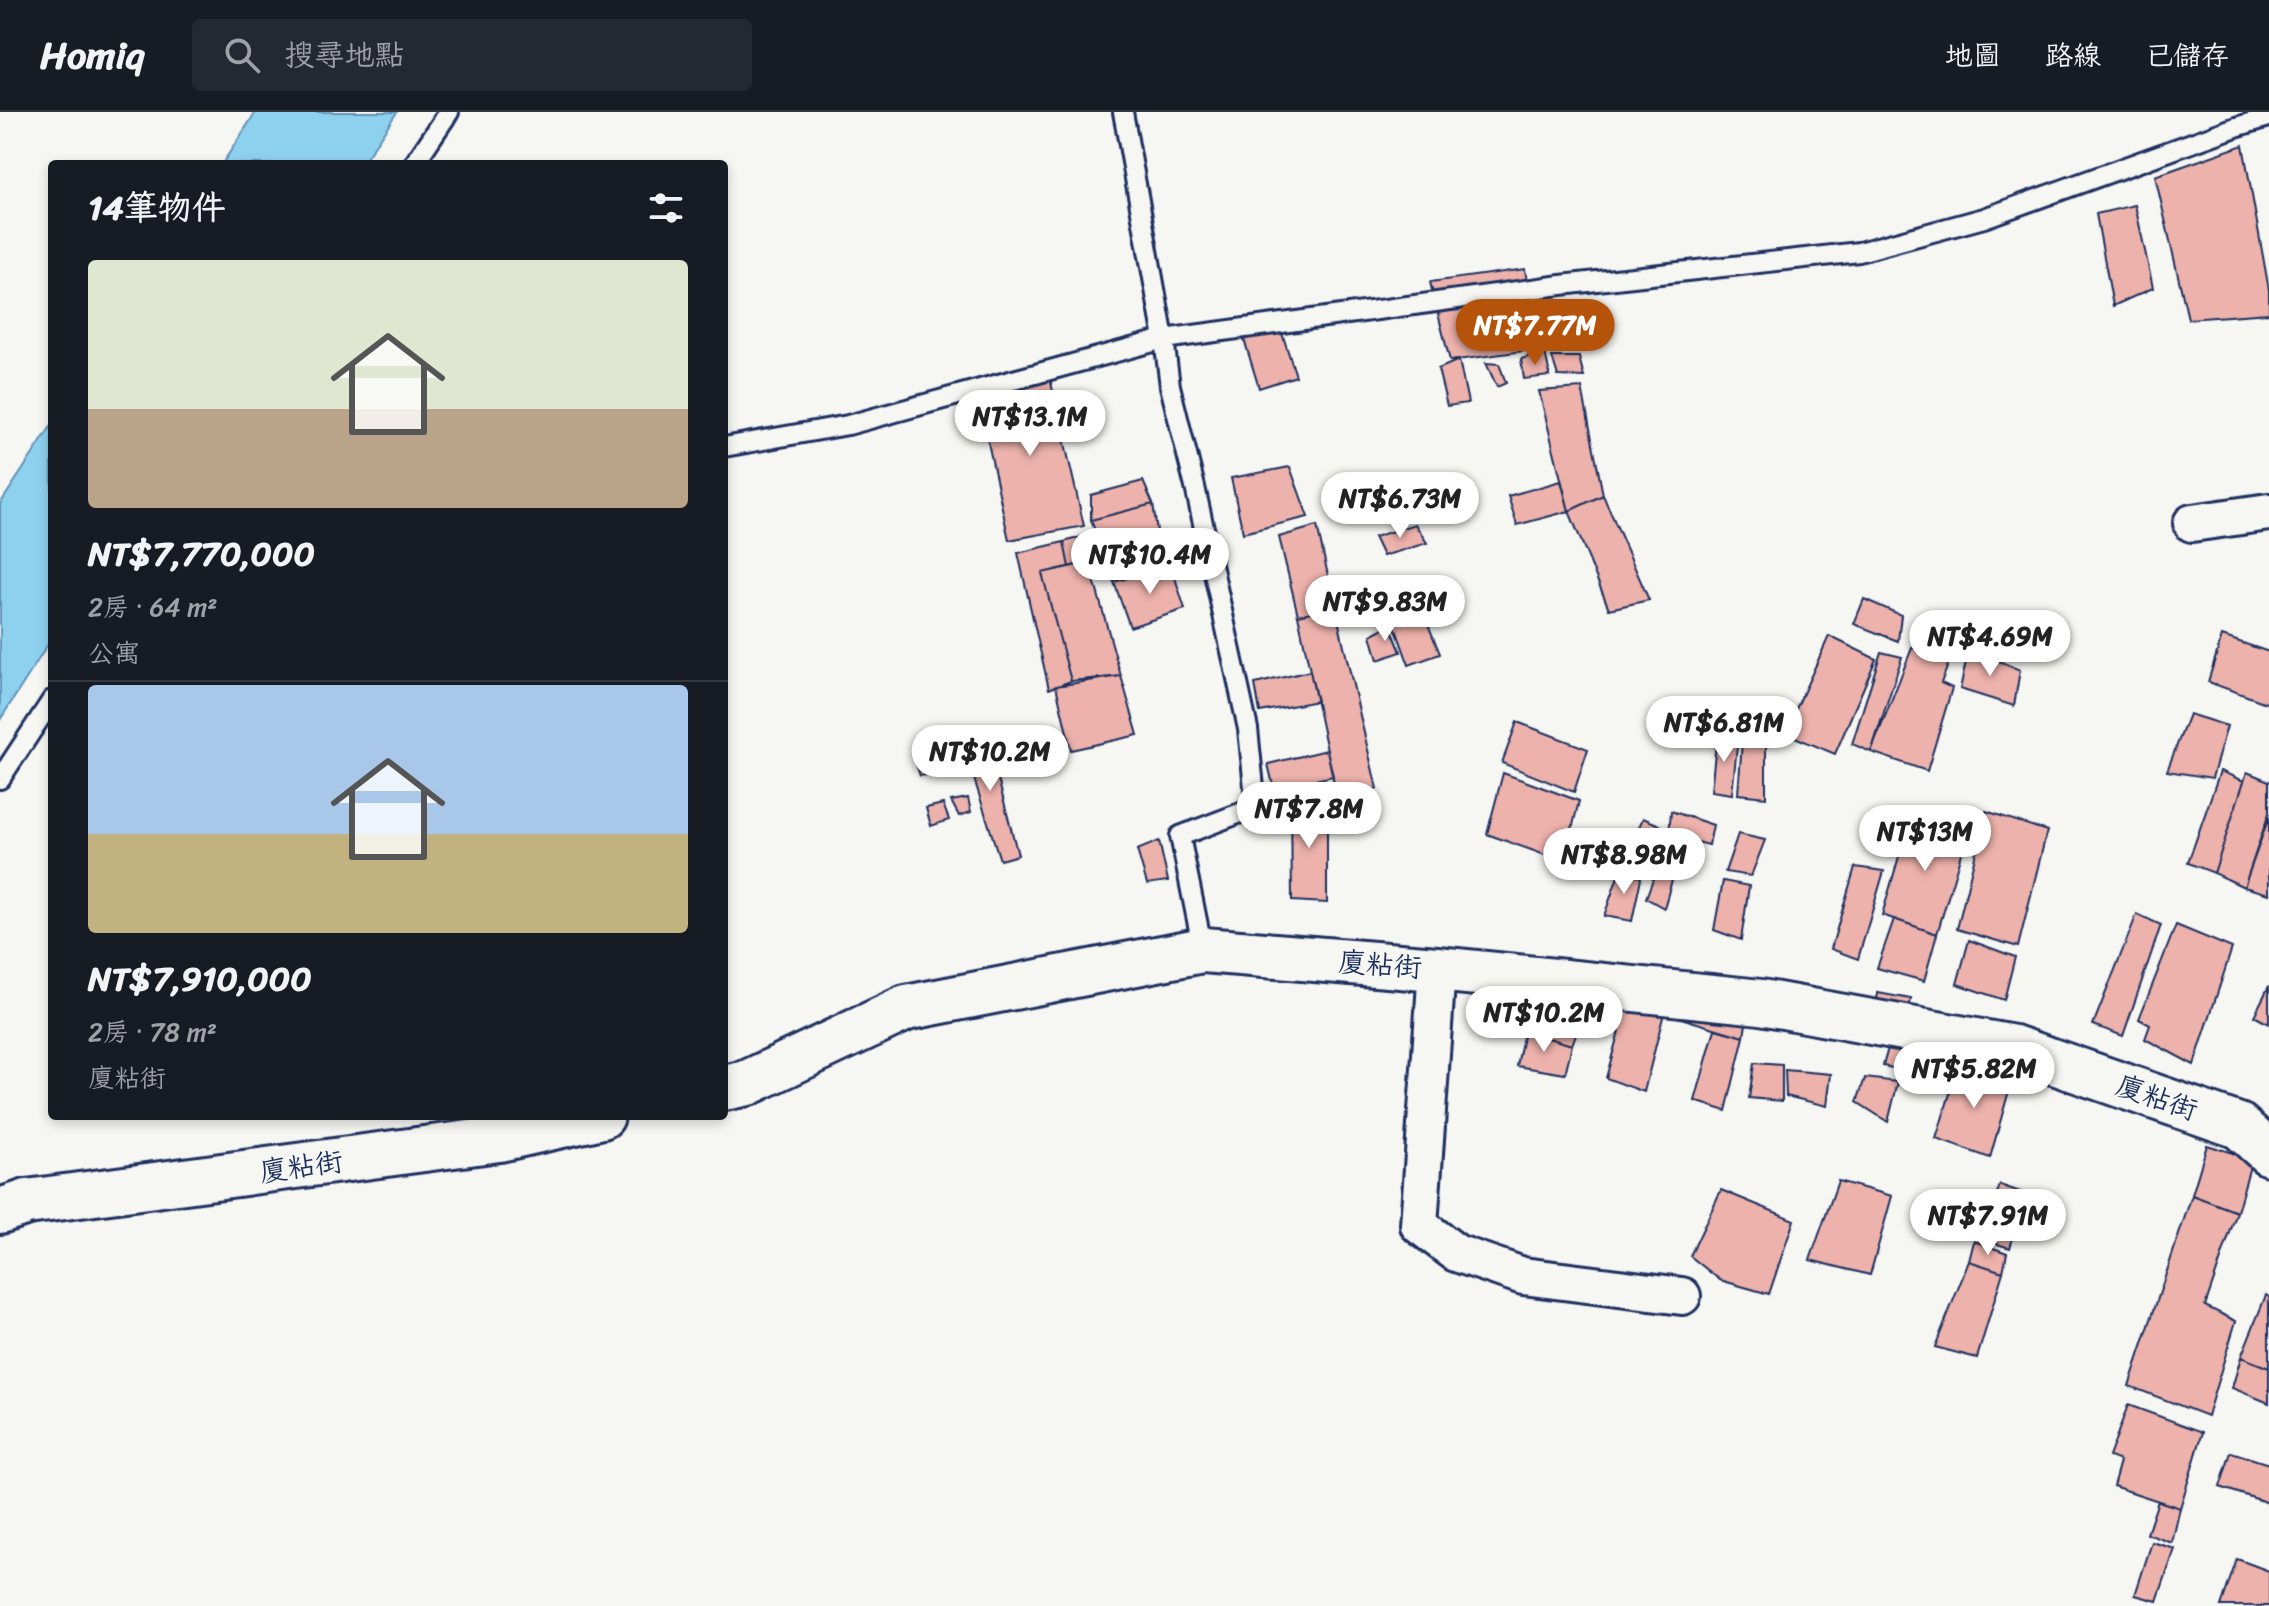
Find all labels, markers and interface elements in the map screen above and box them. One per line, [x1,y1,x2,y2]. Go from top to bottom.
search box [192,19,752,91]
text: Homiq [40,22,144,89]
text: 搜尋地點 [284,28,404,82]
text: 地圖 [1945,31,2001,80]
text: 路線 [2045,31,2101,80]
text: 已儲存 [2145,31,2229,80]
icon: search [220,33,264,77]
text: 14筆物件 [88,178,226,238]
icon: filters [644,186,688,230]
pin: NT$7.77M [1452,299,1618,367]
text: NT$7.77M [1474,302,1596,348]
icon: home [316,312,460,456]
pin: NT$13.1M [947,390,1113,458]
text: NT$13.1M [973,393,1087,439]
pin: NT$6.73M [1317,472,1483,540]
text: NT$6.73M [1339,475,1461,521]
text: NT$7,770,000 [88,524,315,584]
pin: NT$10.4M [1067,528,1233,596]
text: NT$10.4M [1089,531,1211,577]
pin: NT$9.83M [1302,575,1468,643]
text: NT$9.83M [1323,578,1447,624]
text: 2房 · 64 m² [88,584,217,630]
pin: NT$4.69M [1907,610,2073,678]
text: NT$4.69M [1927,613,2053,659]
text: 公寓 [88,630,140,676]
pin: NT$6.81M [1641,696,1807,764]
text: NT$6.81M [1664,699,1784,745]
pin: NT$10.2M [907,725,1073,793]
text: NT$10.2M [930,728,1050,774]
icon: home [316,737,460,881]
pin: NT$7.8M [1235,782,1383,850]
text: NT$7.8M [1255,785,1363,831]
pin: NT$13M [1860,805,1990,873]
text: NT$13M [1877,808,1973,854]
pin: NT$8.98M [1541,828,1707,896]
text: NT$8.98M [1561,831,1687,877]
street label: 廈粘街 [1336,937,1424,992]
text: NT$7,910,000 [88,949,312,1009]
pin: NT$10.2M [1461,986,1627,1054]
text: NT$10.2M [1484,989,1604,1035]
text: 2房 · 78 m² [88,1009,217,1055]
pin: NT$5.82M [1891,1042,2057,1110]
text: NT$5.82M [1912,1045,2036,1091]
text: 廈粘街 [88,1055,166,1101]
street label: 廈粘街 [2109,1061,2205,1134]
street label: 廈粘街 [256,1136,346,1197]
pin: NT$7.91M [1905,1189,2071,1257]
text: NT$7.91M [1928,1192,2048,1238]

